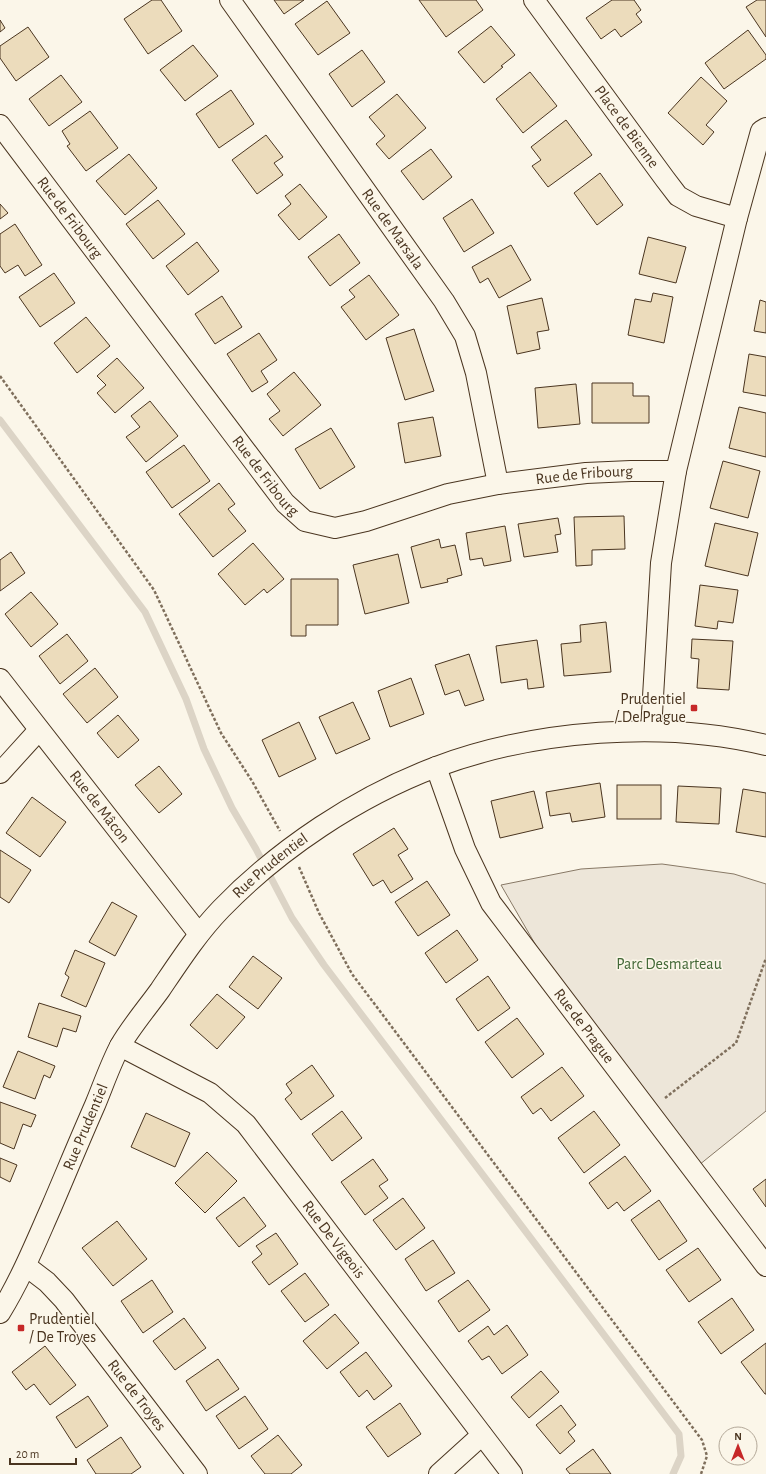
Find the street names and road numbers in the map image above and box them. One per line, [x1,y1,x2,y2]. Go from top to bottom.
street label: Place de Bienne [591,82,662,171]
street label: Rue de Fribourg [34,174,106,262]
street label: Rue de Marsala [359,186,427,272]
street label: Rue de Fribourg [229,433,302,519]
street label: Rue de Fribourg [535,463,633,487]
street label: Rue de Mâcon [67,767,133,846]
street label: Rue Prudentiel [229,830,311,901]
street label: Rue de Prague [551,986,617,1066]
street label: Rue Prudentiel [60,1081,111,1172]
street label: Rue De Vigeois [299,1198,368,1281]
street label: Rue de Troyes [105,1357,169,1434]

